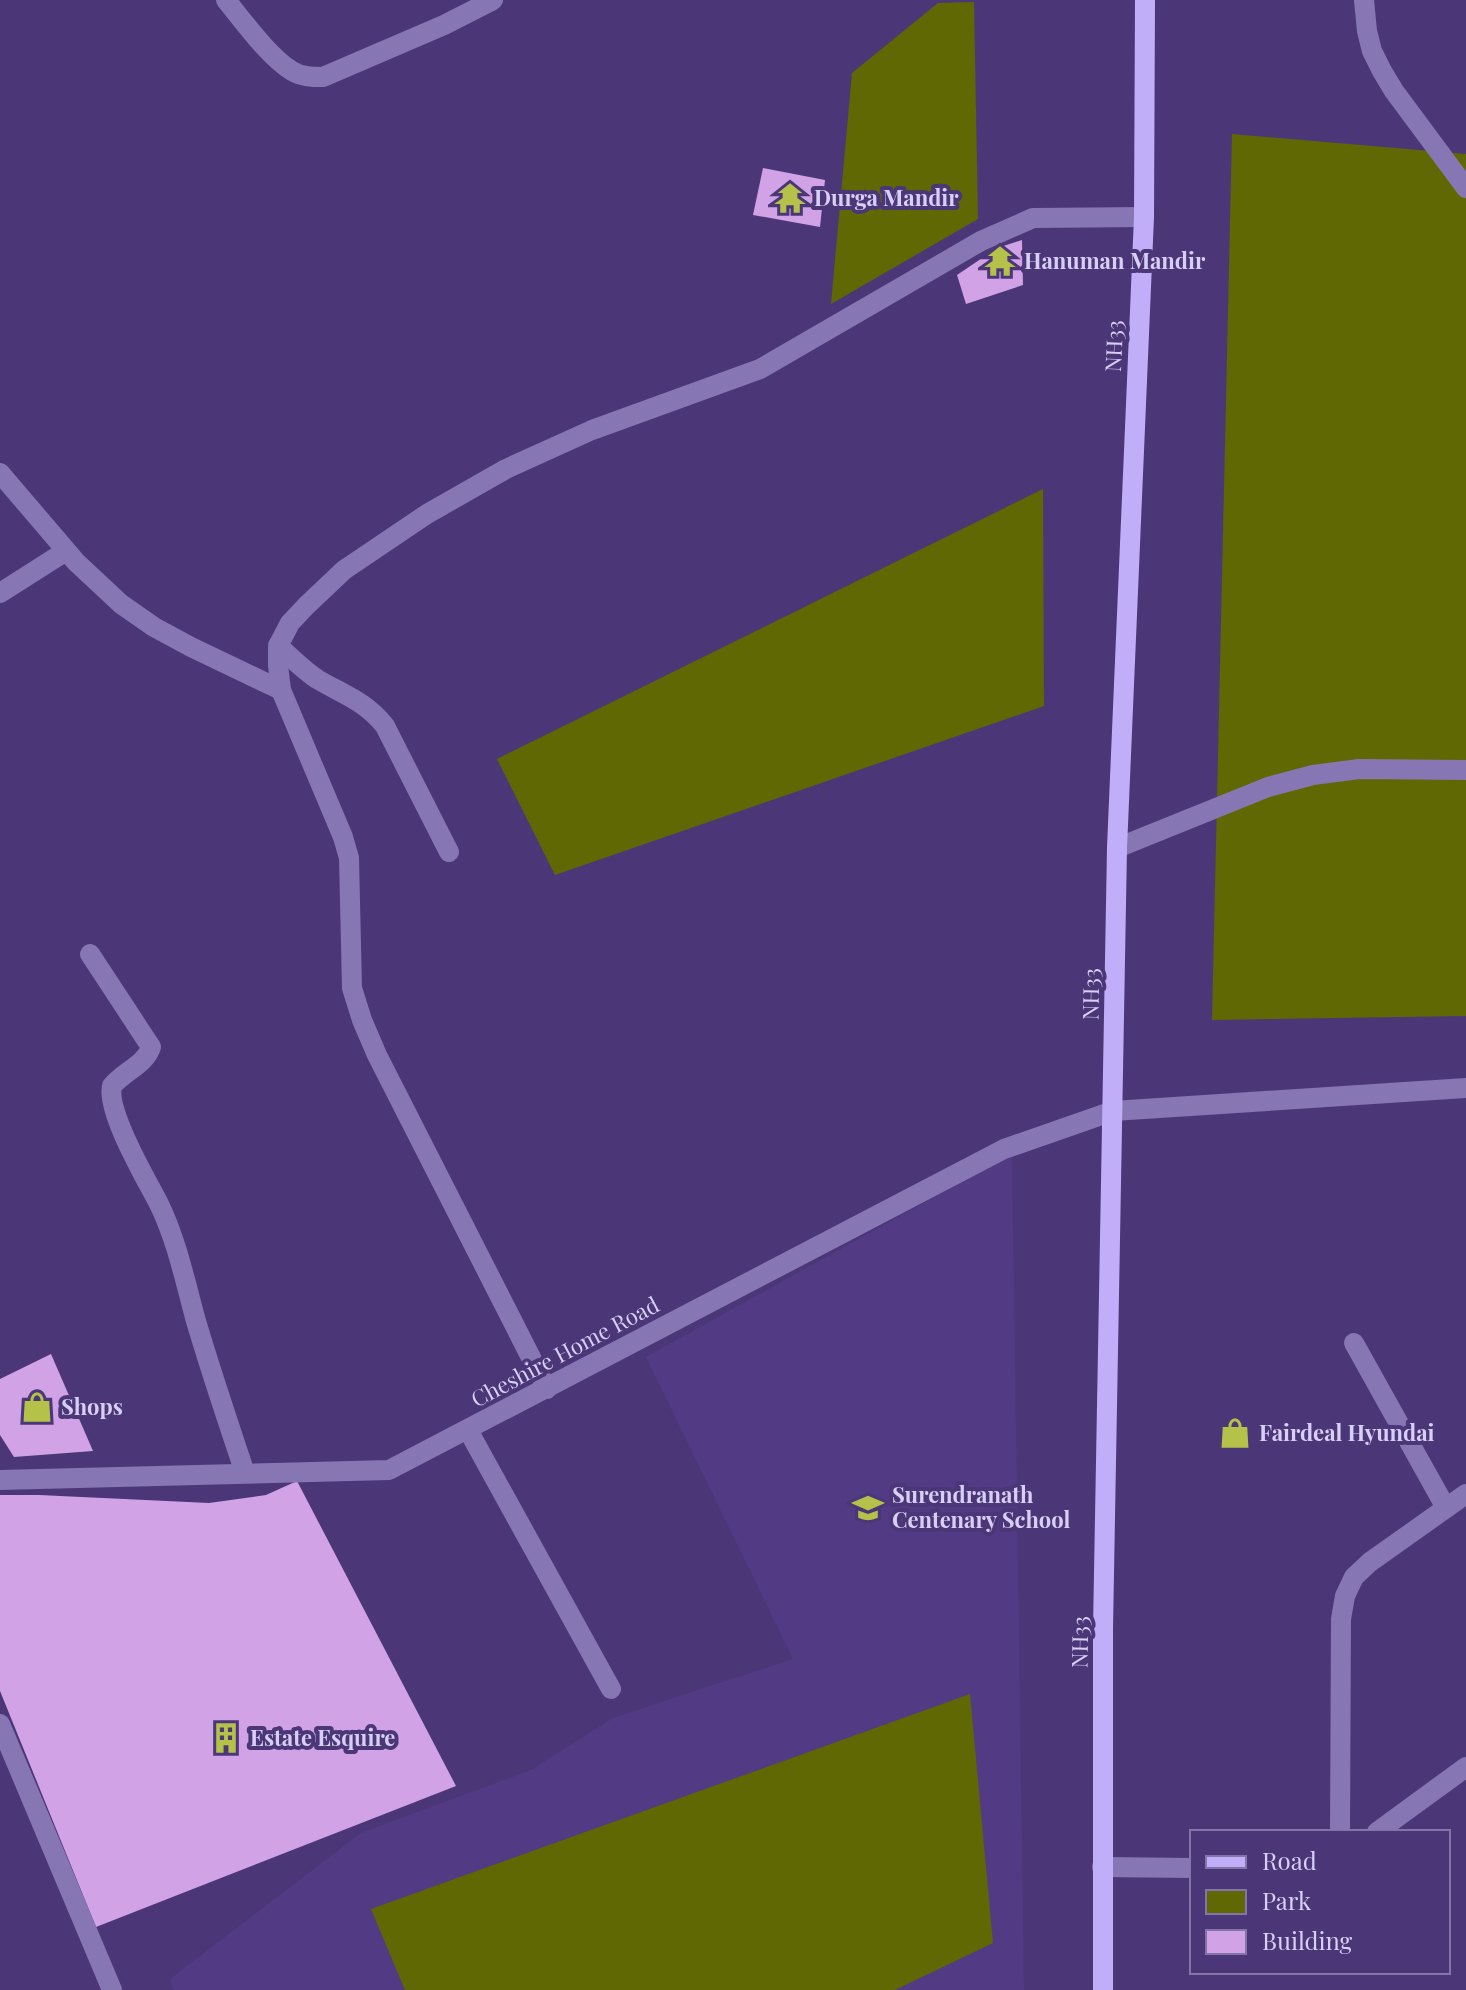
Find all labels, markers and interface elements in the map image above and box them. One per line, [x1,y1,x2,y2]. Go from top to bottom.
temple icon: Durga Mandir [773,181,807,215]
place label: Durga Mandir [814,182,959,212]
temple icon: Hanuman Mandir [983,244,1017,278]
place label: Hanuman Mandir [1024,245,1206,275]
street label: NH33 [1097,319,1129,372]
street label: NH33 [1075,968,1105,1020]
street label: Cheshire Home Road [465,1289,664,1413]
shop icon: Shops [20,1390,54,1424]
place label: Shops [61,1391,123,1421]
shop icon: Fairdeal Hyundai [1218,1416,1252,1450]
place label: Fairdeal Hyundai [1259,1417,1435,1447]
place label: Surendranath Centenary School [892,1479,1070,1534]
school or university icon: Surendranath Centenary School [851,1491,885,1525]
street label: NH33 [1064,1616,1094,1668]
building icon: Estate Esquire [209,1721,243,1755]
place label: Estate Esquire [250,1722,395,1752]
legend [1190,1830,1450,1974]
text: Road [1262,1844,1317,1876]
text: Park [1262,1884,1312,1916]
text: Building [1262,1924,1353,1956]

